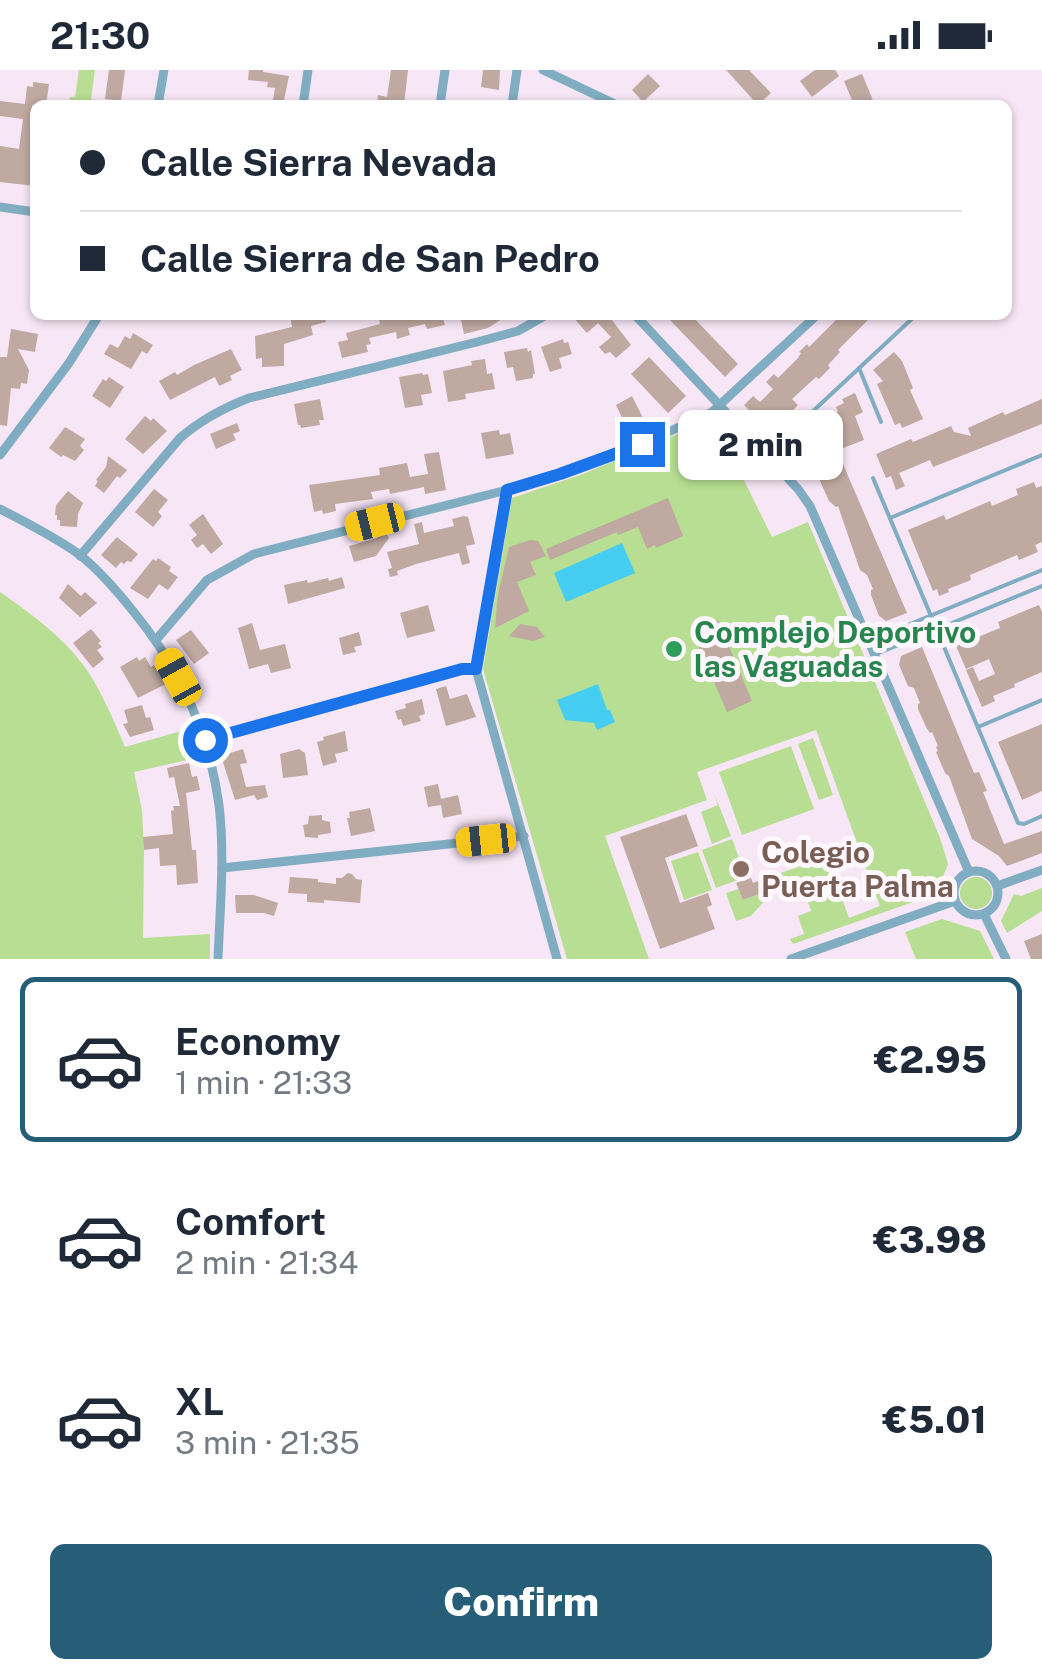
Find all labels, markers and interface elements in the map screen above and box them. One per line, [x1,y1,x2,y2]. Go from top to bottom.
text: 21:30 [50,13,150,58]
text: Calle Sierra Nevada [140,140,497,185]
text: Calle Sierra de San Pedro [140,236,600,281]
callout: 2 min [677,409,842,479]
route end [620,422,665,467]
text: 2 min [718,426,803,463]
car [342,500,408,544]
place label: Complejo Deportivo las Vaguadas [694,614,976,684]
marker: Complejo Deportivo las Vaguadas [663,638,685,660]
car [150,643,206,711]
route start [183,718,228,763]
car [455,822,517,858]
place label: Colegio Puerta Palma [761,834,954,904]
marker: Colegio Puerta Palma [730,858,752,880]
icon: car [55,1015,145,1105]
text: Economy [175,1019,341,1064]
text: €2.95 [874,1037,987,1082]
text: 1 min · 21:33 [175,1064,352,1101]
icon: car [55,1195,145,1285]
text: Comfort [175,1199,326,1244]
text: €3.98 [873,1217,987,1262]
text: 2 min · 21:34 [175,1244,358,1281]
icon: car [55,1375,145,1465]
text: XL [175,1379,224,1424]
text: €5.01 [882,1397,987,1442]
text: 3 min · 21:35 [175,1424,360,1461]
button: Confirm [50,1544,992,1659]

